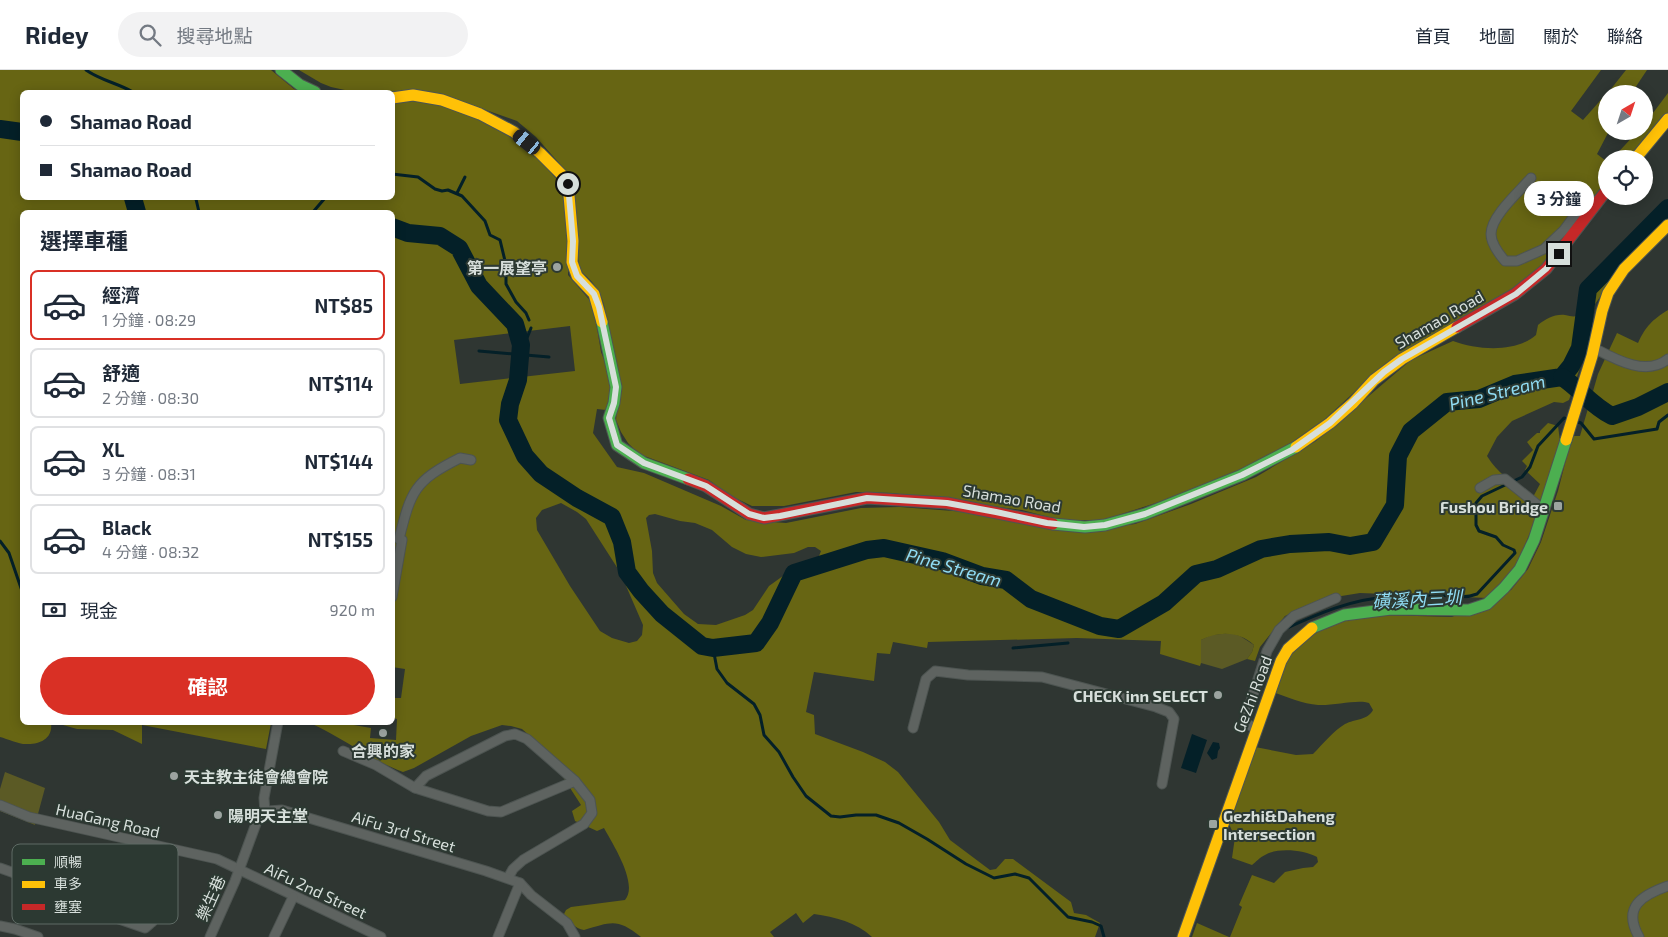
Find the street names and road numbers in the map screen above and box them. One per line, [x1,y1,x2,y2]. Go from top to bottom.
street label: Shamao Road [1391,286,1487,352]
street label: Shamao Road [961,480,1063,516]
street label: GeZhi Road [1229,653,1275,735]
street label: HuaGang Road [54,799,162,841]
street label: AiFu 3rd Street [350,806,458,856]
street label: AiFu 2nd Street [262,858,370,922]
street label: 樂生巷 [192,872,228,924]

